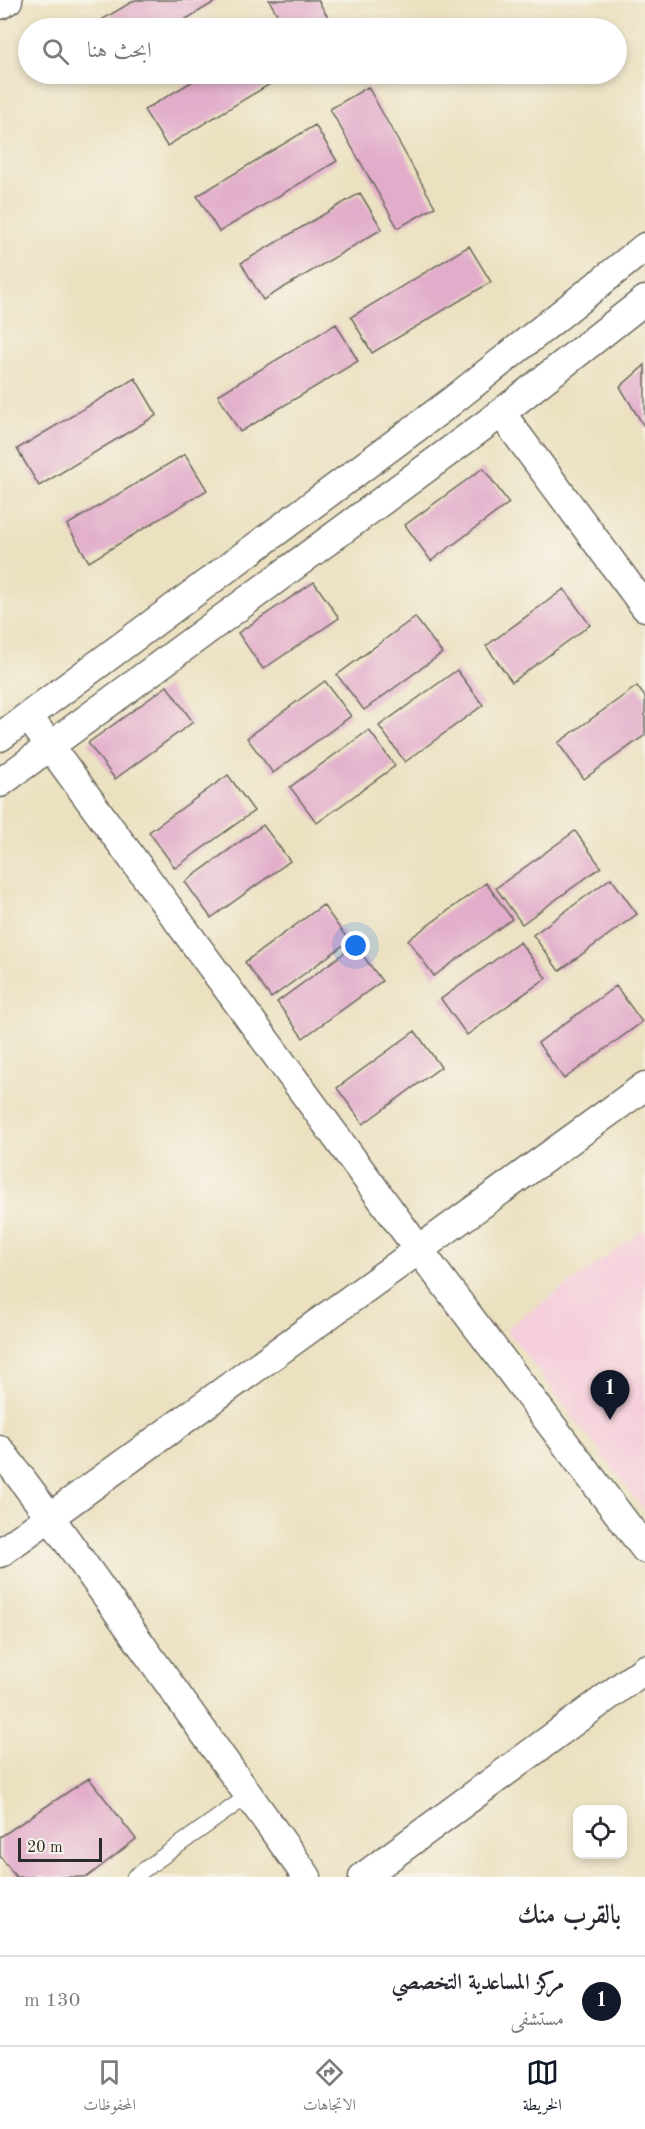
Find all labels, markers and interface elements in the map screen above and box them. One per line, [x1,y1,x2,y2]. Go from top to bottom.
search box [18,18,627,84]
icon: search [39,35,72,68]
text: ابحث هنا [87,40,152,62]
your location [341,931,370,960]
pin: 1 [590,1370,630,1420]
map controls [573,1805,627,1859]
button: locate [573,1805,627,1859]
scale bar [18,1835,102,1862]
text: 20 m [27,1840,63,1856]
text: بالقرب منك [518,1903,621,1929]
text: مركز المساعدية التخصصي [392,1972,564,1994]
text: 130 m [24,1991,80,2011]
text: 1 [596,1991,607,2011]
text: مستشفى [511,2010,564,2030]
tab: المحفوظات [83,2056,136,2120]
tab: الاتجاهات [303,2056,356,2120]
tab: الخريطة [523,2056,562,2120]

